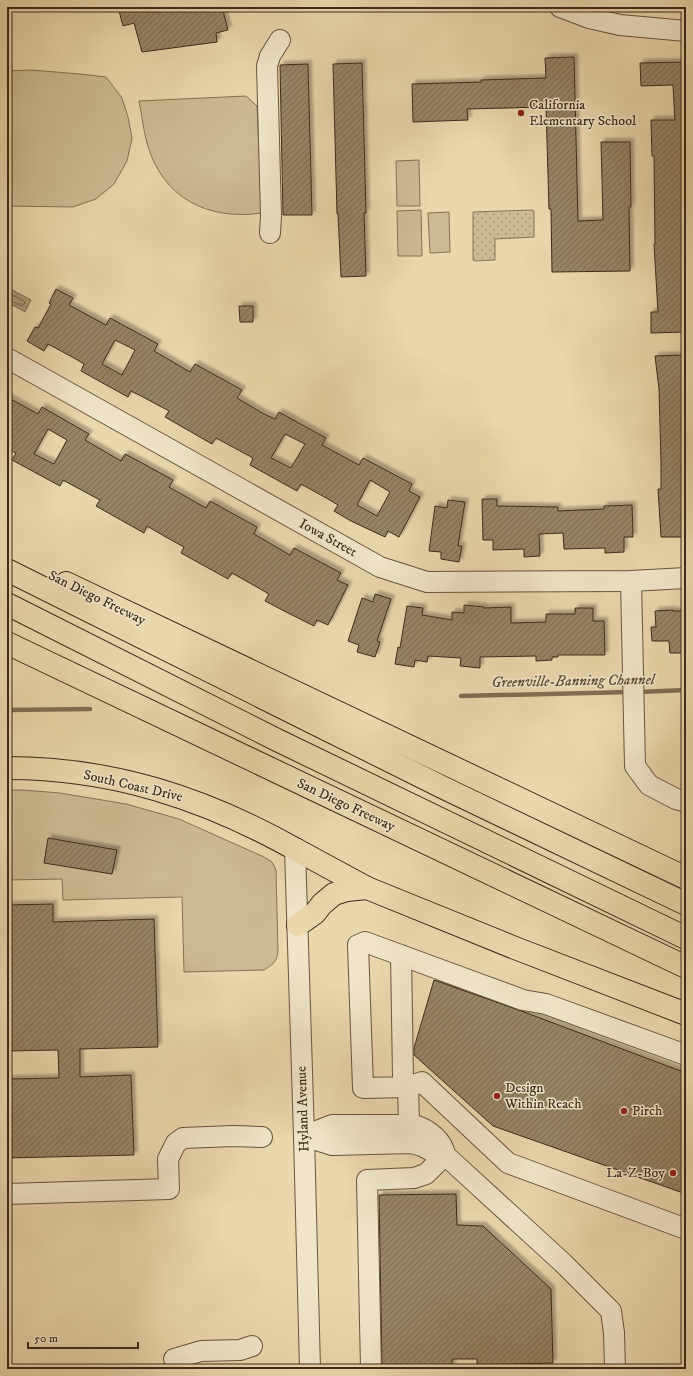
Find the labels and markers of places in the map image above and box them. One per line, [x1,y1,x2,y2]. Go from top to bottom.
place label: California Elementary School [529,96,637,130]
marker: California Elementary School [516,108,526,118]
place label: Design Within Reach [504,1079,582,1113]
marker: Design Within Reach [492,1091,502,1101]
place label: Pirch [632,1102,663,1120]
marker: Pirch [619,1106,629,1116]
place label: La-Z-Boy [606,1164,665,1182]
marker: La-Z-Boy [668,1168,678,1178]

